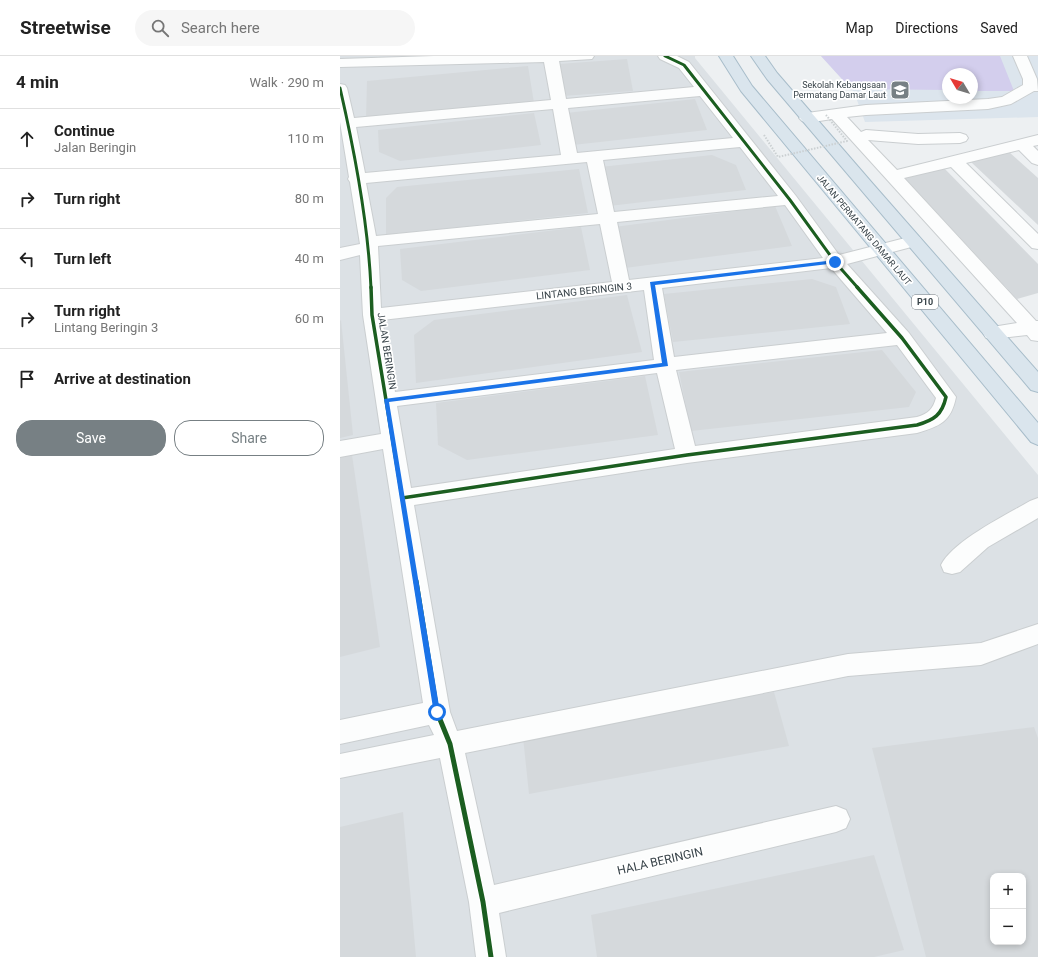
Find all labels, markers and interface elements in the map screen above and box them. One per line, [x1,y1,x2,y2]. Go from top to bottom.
search box [135,10,415,46]
text: Streetwise [20,16,111,39]
icon: search [149,17,171,39]
text: Search here [181,19,260,37]
text: Map [846,20,873,36]
text: Directions [895,20,958,36]
text: Saved [980,20,1018,36]
north arrow [942,68,978,104]
text: 4 min [16,72,59,92]
text: Walk · 290 m [249,75,324,90]
school or university icon: Sekolah Kebangsaan Permatang Damar Laut [889,79,911,101]
place label: Sekolah Kebangsaan Permatang Damar Laut [793,80,886,100]
text: Continue [54,122,115,140]
icon: ahead [16,128,38,150]
text: 110 m [287,131,324,146]
text: Jalan Beringin [54,140,136,155]
street label: JALAN PERMATANG DAMAR LAUT [815,173,913,288]
icon: right [16,188,38,210]
text: Turn right [54,190,120,208]
text: 80 m [295,191,324,206]
icon: left [16,248,38,270]
text: Turn left [54,250,111,268]
text: 40 m [295,251,324,266]
route end [826,253,844,271]
street label: LINTANG BERINGIN 3 [536,280,632,302]
road number: P10 [912,295,938,309]
text: Turn right [54,302,120,320]
icon: right [16,308,38,330]
text: 60 m [295,311,324,326]
street label: JALAN BERINGIN [375,312,399,390]
text: Lintang Beringin 3 [54,320,158,335]
icon: arrive [16,368,38,390]
text: Arrive at destination [54,370,191,388]
button: Save [16,420,166,456]
button: Share [174,420,324,456]
route start [428,703,446,721]
street label: HALA BERINGIN [616,844,704,878]
map controls [990,873,1026,945]
button: + [990,873,1026,909]
button: − [990,909,1026,945]

